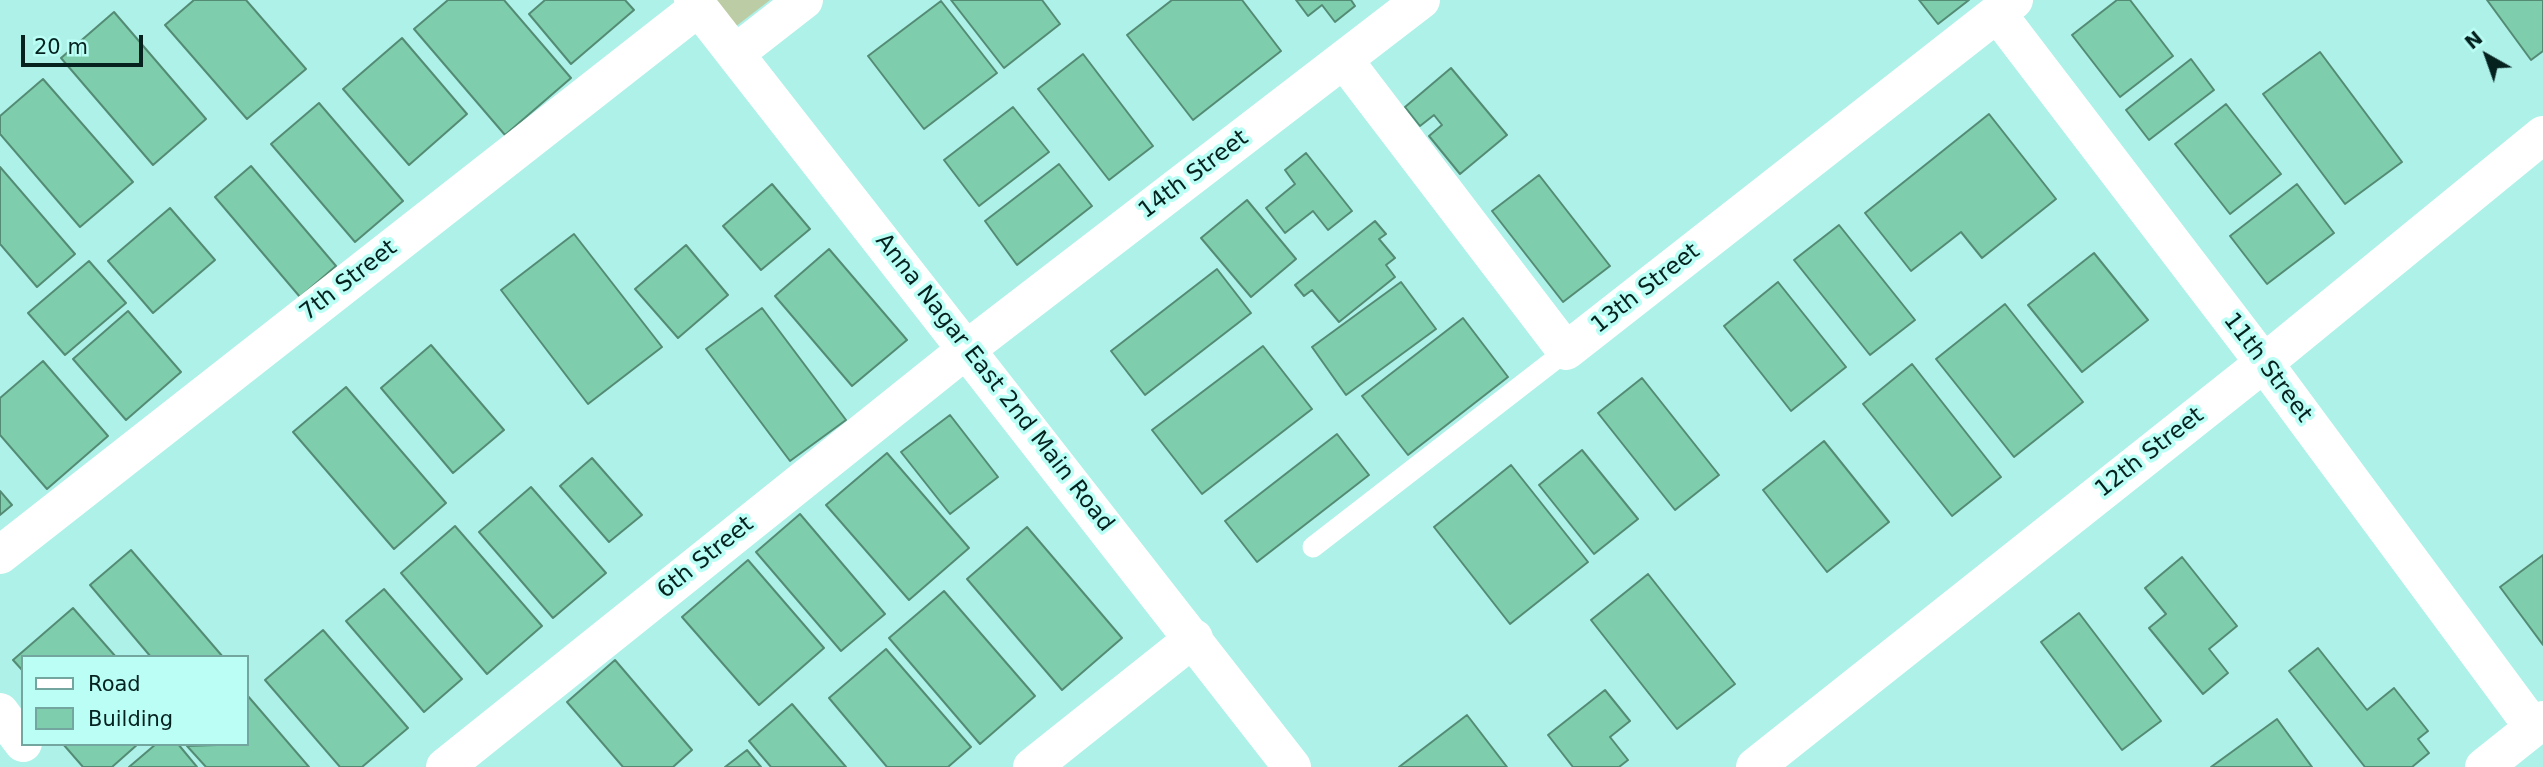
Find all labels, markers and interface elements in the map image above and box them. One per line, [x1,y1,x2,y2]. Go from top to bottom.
scale bar [24,21,147,65]
north arrow [2452,21,2522,91]
text: N [2460,26,2487,53]
text: 20 m [34,35,88,59]
street label: 14th Street [1134,125,1254,225]
street label: Anna Nagar East 2nd Main Road [869,228,1119,538]
street label: 7th Street [295,235,403,327]
street label: 13th Street [1586,238,1706,340]
street label: 11th Street [2217,308,2317,428]
street label: 12th Street [2090,402,2210,504]
street label: 6th Street [652,511,760,605]
legend [21,655,248,746]
text: Road [88,672,141,696]
text: Building [88,707,173,731]

